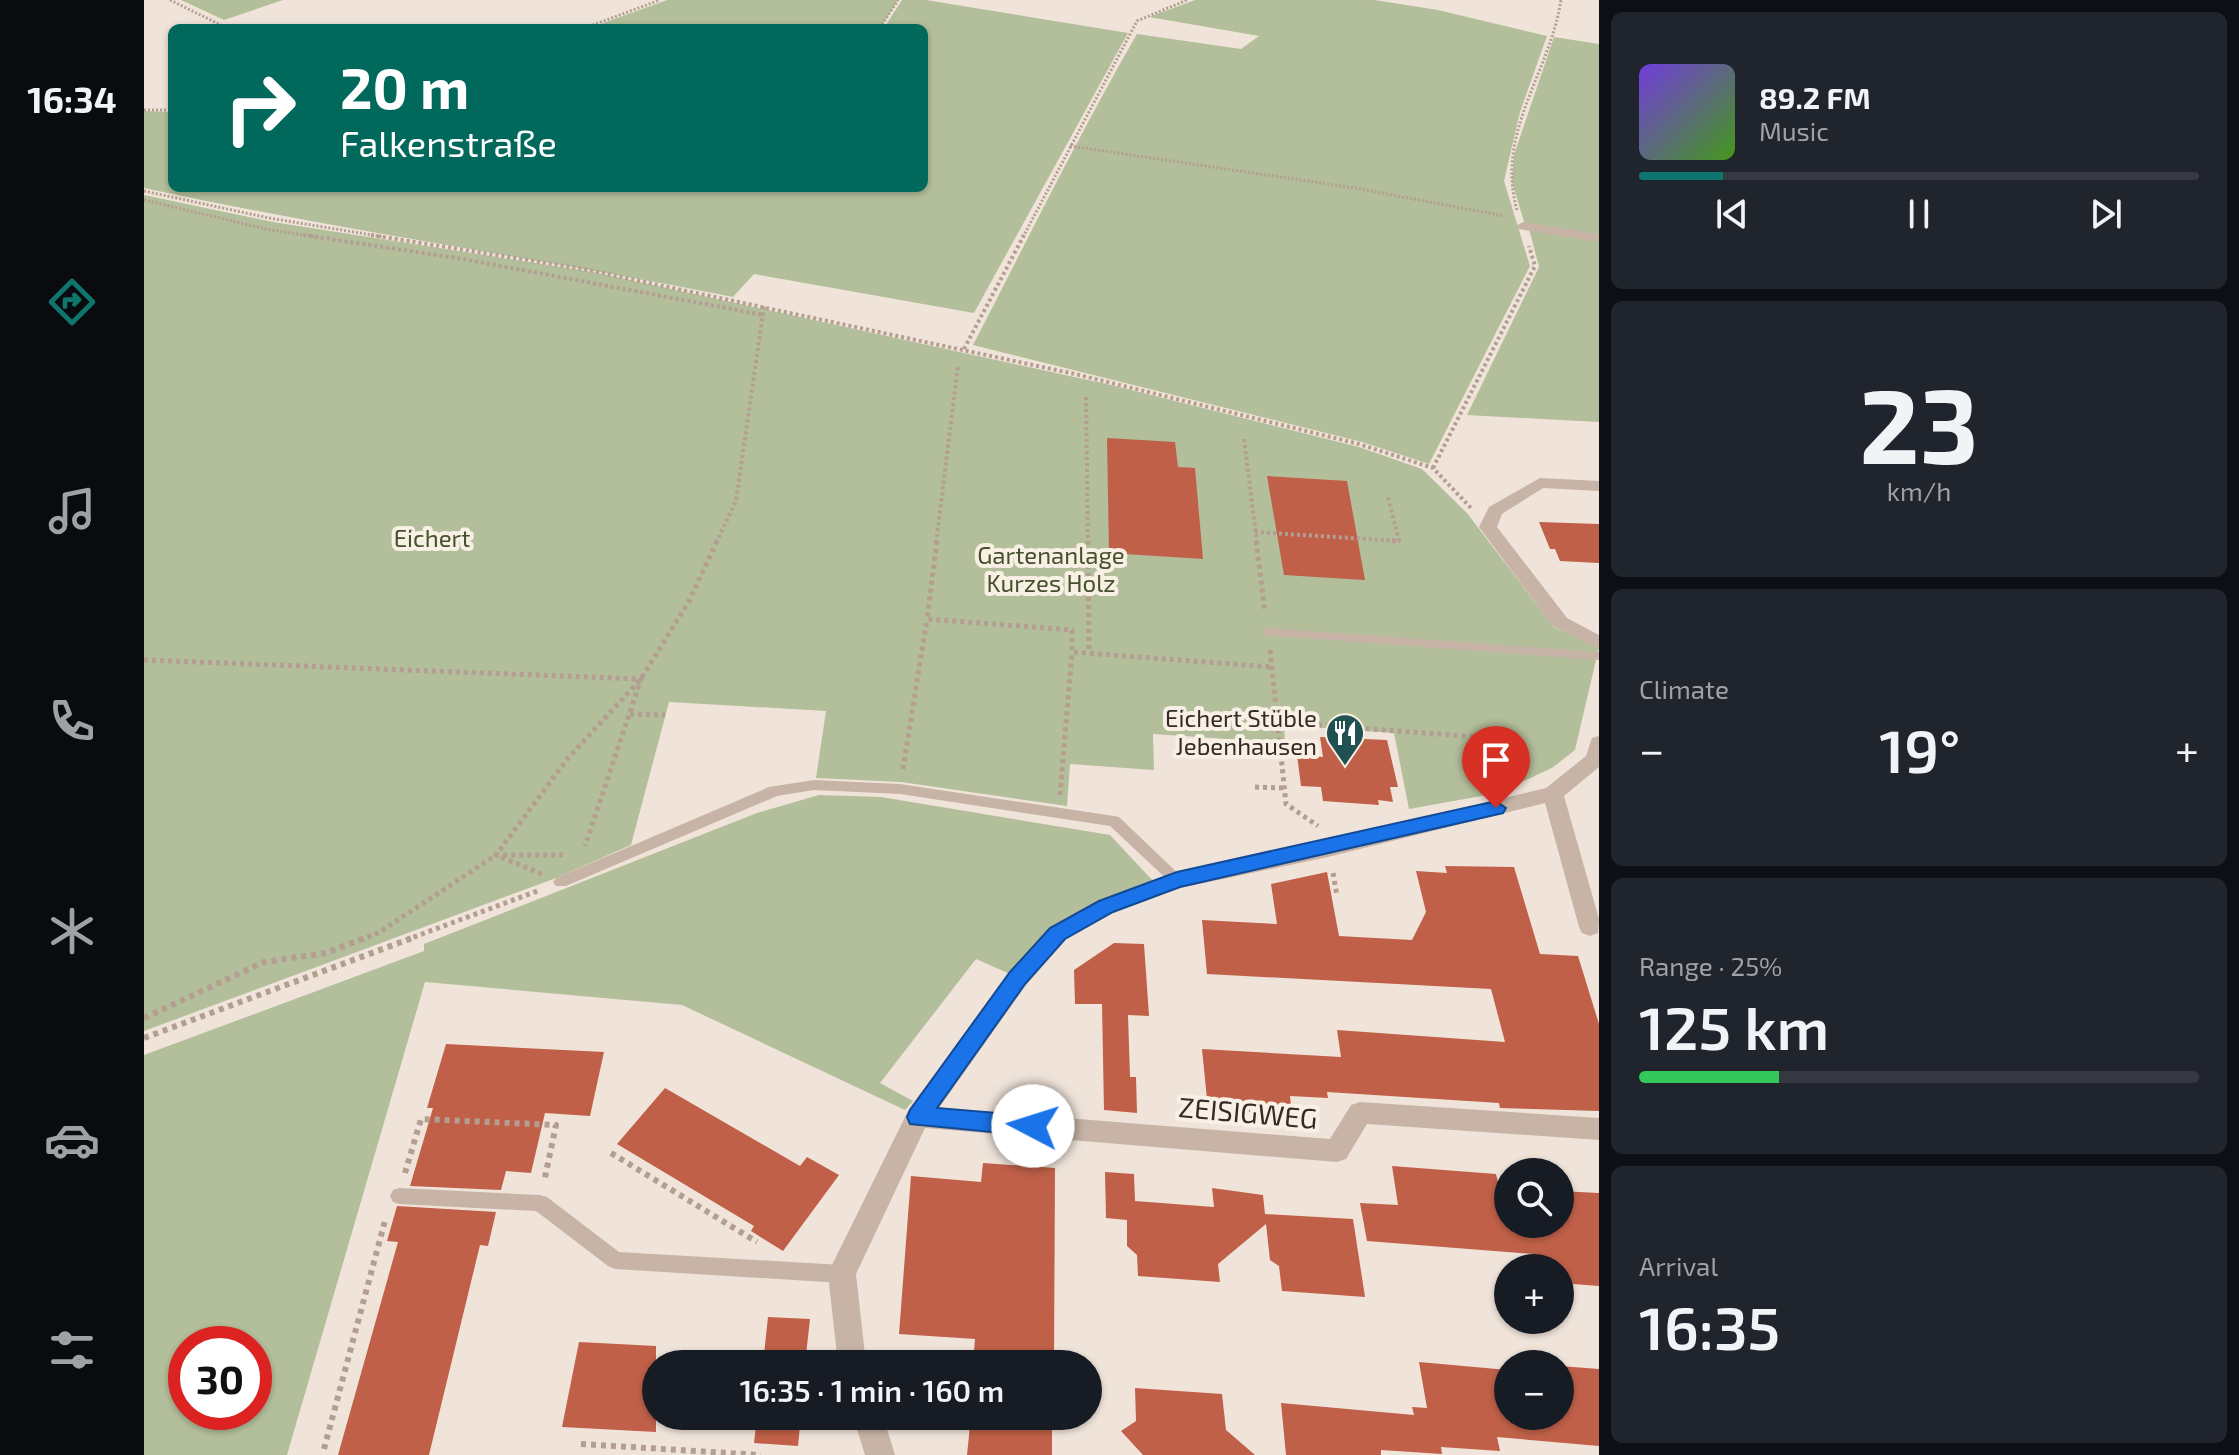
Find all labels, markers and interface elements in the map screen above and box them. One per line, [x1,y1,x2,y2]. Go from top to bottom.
text: 20 m [340,53,469,120]
icon: right [208,56,312,160]
text: 16:34 [27,77,117,120]
text: 89.2 FM [1759,79,1871,115]
text: Music [1759,115,1829,146]
text: Falkenstraße [340,121,557,164]
icon: previous [1710,192,1754,236]
icon: pause [1897,192,1941,236]
icon: next [2084,192,2128,236]
icon: directions [44,274,100,330]
text: 23 [1859,360,1979,485]
text: km/h [1887,475,1951,506]
icon: music [44,483,100,539]
park label: Eichert [394,523,470,552]
park label: Gartenanlage Kurzes Holz [977,540,1125,597]
text: Climate [1639,673,1729,704]
icon: phone [44,693,100,749]
place label: Eichert Stüble Jebenhausen [1165,703,1317,760]
restaurant icon: Eichert Stüble Jebenhausen [1324,712,1366,767]
text: 19° [1879,713,1960,785]
text: − [1639,722,1665,775]
text: + [2175,722,2199,775]
pin [1462,726,1530,808]
icon: arrive [1474,738,1518,782]
icon: climate [44,903,100,959]
text: Range · 25% [1639,950,1782,981]
text: 125 km [1639,990,1829,1062]
position arrow [991,1084,1075,1168]
street label: ZEISIGWEG [1177,1089,1319,1135]
icon: car [44,1112,100,1168]
map controls [1494,1158,1574,1430]
button: search [1494,1158,1574,1238]
text: Arrival [1639,1250,1718,1281]
button: + [1494,1254,1574,1334]
text: 16:35 [1639,1290,1780,1362]
icon: filters [44,1322,100,1378]
speed limit sign: 30 [168,1326,272,1430]
button: − [1494,1350,1574,1430]
text: 16:35 · 1 min · 160 m [740,1372,1004,1408]

